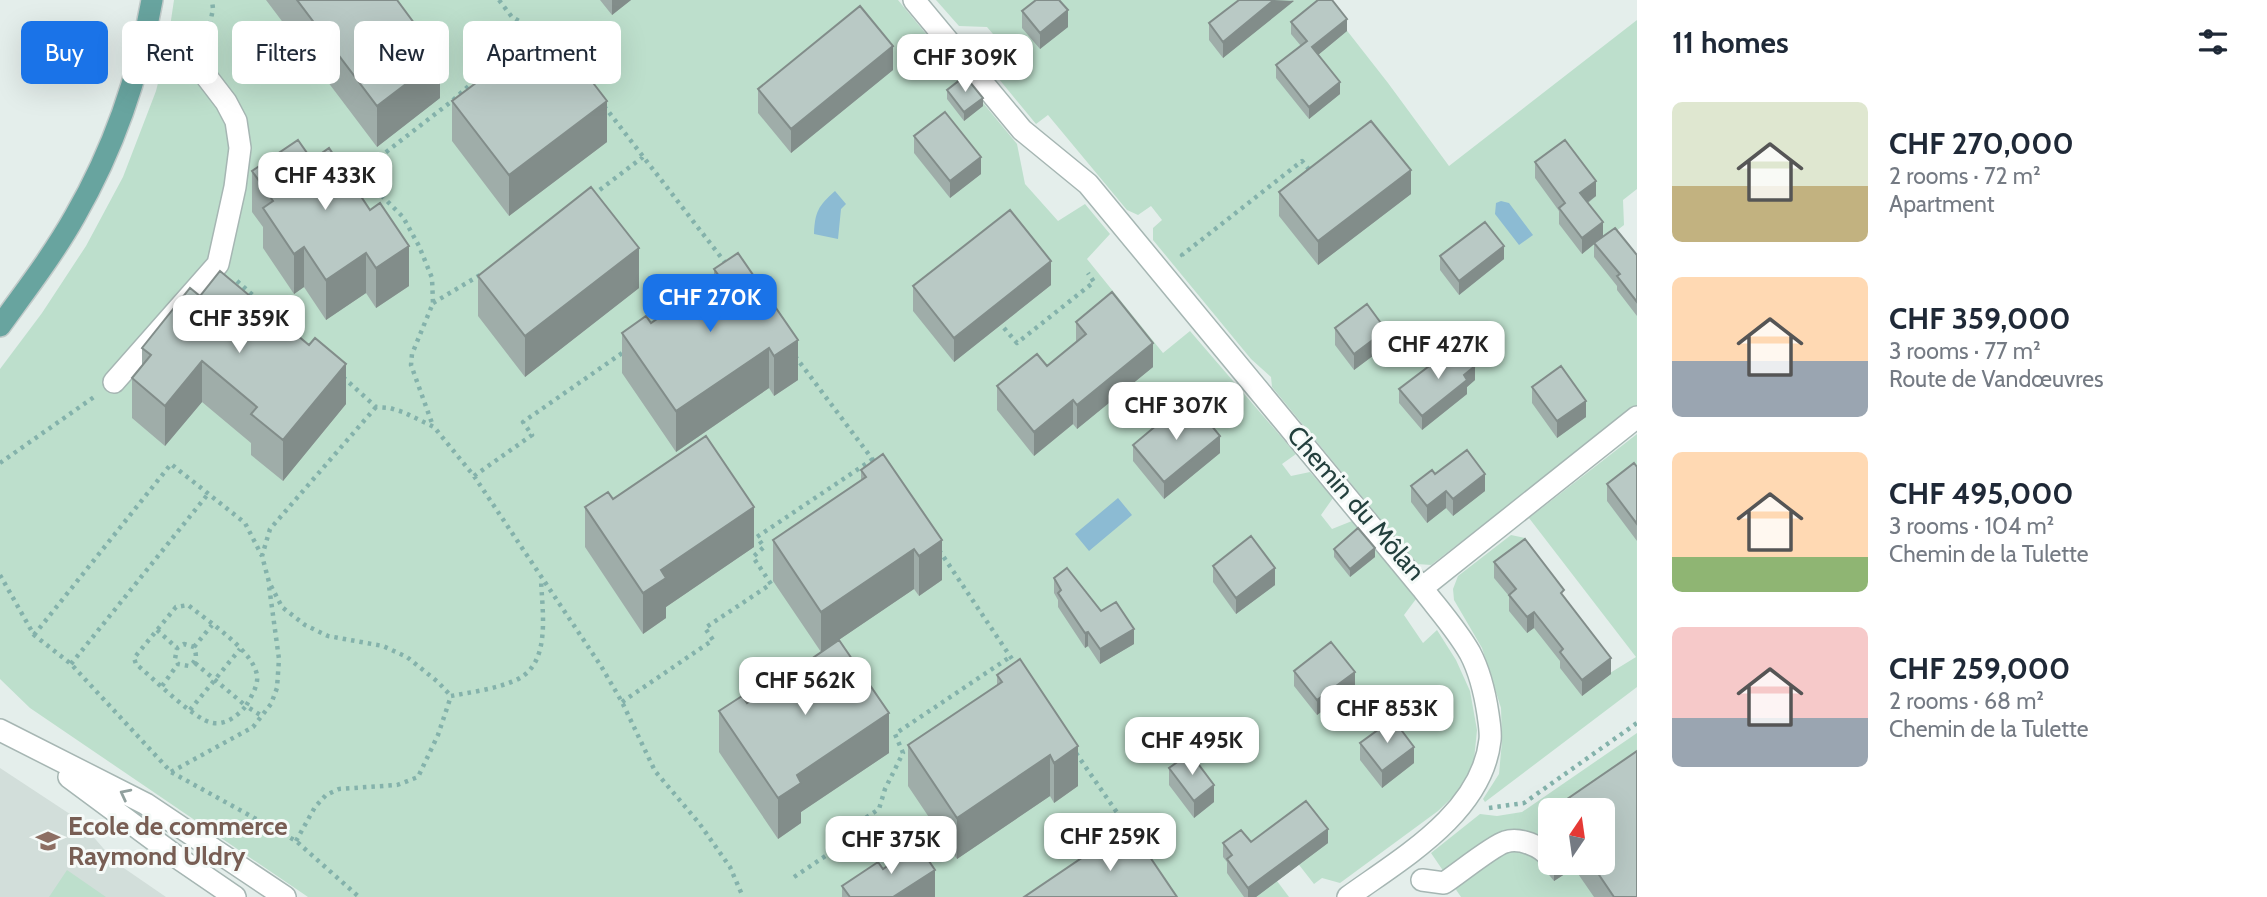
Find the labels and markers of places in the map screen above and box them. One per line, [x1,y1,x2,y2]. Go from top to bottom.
pin: CHF 309K [893,34,1037,94]
pin: CHF 433K [253,152,397,212]
pin: CHF 270K [638,274,782,334]
pin: CHF 359K [167,296,311,355]
pin: CHF 427K [1366,322,1510,381]
pin: CHF 307K [1104,382,1248,442]
pin: CHF 562K [733,658,877,717]
pin: CHF 853K [1315,686,1459,745]
pin: CHF 495K [1120,718,1264,777]
place label: Ecole de commerce Raymond Uldry [68,810,288,872]
pin: CHF 259K [1038,814,1182,873]
pin: CHF 375K [819,816,963,876]
school or university icon: Ecole de commerce Raymond Uldry [34,827,62,855]

